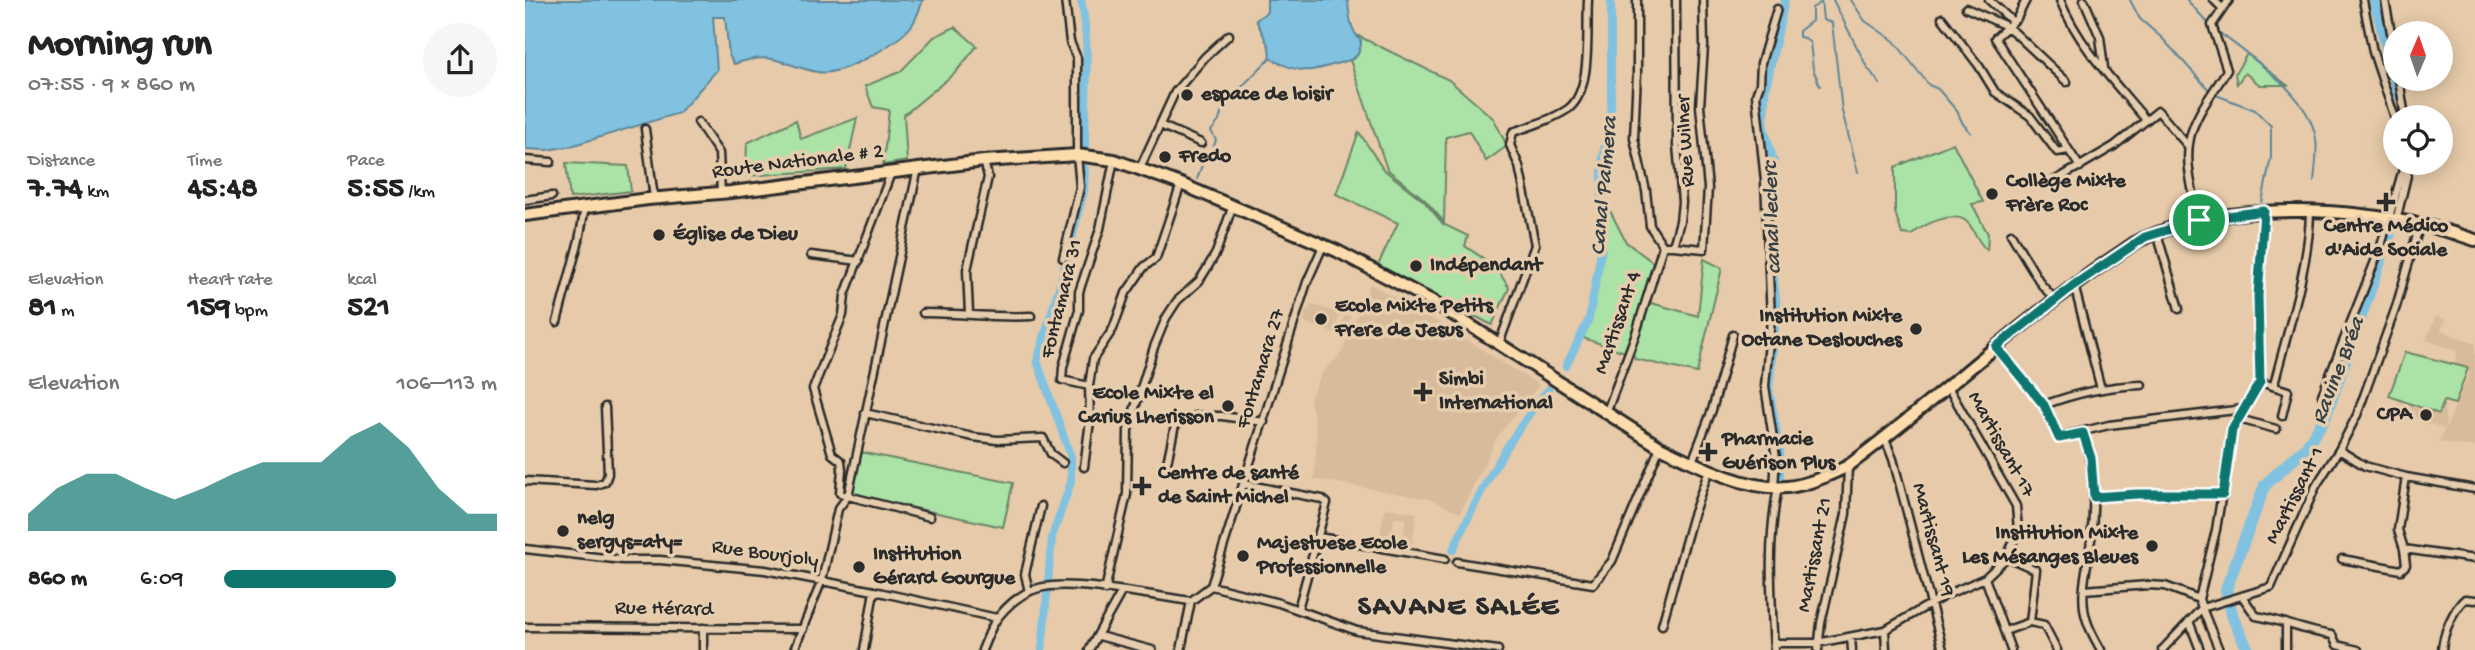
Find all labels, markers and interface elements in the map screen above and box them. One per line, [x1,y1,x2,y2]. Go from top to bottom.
north arrow [2383,21,2453,91]
map controls [2383,21,2453,175]
button: share [423,23,497,97]
text: Morning run [28,24,212,68]
text: 07:55 · 9 × 860 m [28,72,195,99]
place label: espace de loisir [1200,83,1335,108]
marker: espace de loisir [1179,87,1195,103]
street label: Rue Wilner [1672,93,1702,188]
button: locate [2383,105,2453,175]
water label: Canal Palmera [1585,114,1625,256]
street label: Route Nationale # 2 [711,140,885,186]
place label: Fredo [1178,145,1231,170]
marker: Fredo [1157,149,1173,165]
text: Distance [28,150,95,173]
text: Time [188,150,222,173]
text: Pace [347,150,385,173]
water label: canal leclerc [1757,159,1788,275]
place label: Collège Mixte Frère Roc [2005,170,2127,219]
text: 7.74 [28,173,83,208]
text: 45:48 [188,173,258,208]
text: 5:55 [347,173,404,208]
text: km [83,181,109,204]
text: /km [404,181,435,204]
marker: Collège Mixte Frère Roc [1984,186,2000,202]
pin [2169,190,2229,250]
marker: Centre Médico d'Aide Sociale [2376,192,2396,212]
icon: arrive [2180,201,2218,239]
place label: Centre Médico d'Aide Sociale [2323,215,2448,264]
place label: Église de Dieu [673,223,798,248]
marker: Église de Dieu [651,227,667,243]
street label: Fontamara 31 [1036,237,1090,362]
place label: Indépendant [1430,254,1544,279]
marker: Indépendant [1408,258,1424,274]
street label: Martissant 4 [1590,268,1648,378]
text: Elevation [28,269,104,292]
text: Heart rate [188,269,273,292]
text: kcal [347,269,377,292]
text: 81 [28,292,57,327]
text: 159 [188,292,231,327]
text: 521 [347,292,390,327]
place label: Ecole Mixte Petits Frere de Jesus [1334,295,1494,344]
text: m [57,300,75,323]
text: bpm [231,300,268,323]
street label: Fontamara 27 [1232,305,1292,433]
place label: Institution Mixte Octane Deslouches [1742,305,1903,354]
marker: Ecole Mixte Petits Frere de Jesus [1313,311,1329,327]
water label: Ravine Bréa [2306,312,2372,428]
marker: Institution Mixte Octane Deslouches [1908,321,1924,337]
place label: Simbi International [1439,368,1553,417]
text: Elevation [28,371,119,398]
text: 106–113 m [397,371,497,398]
place label: Ecole Mixte el Carius Lherisson [1077,382,1215,431]
marker: Simbi International [1413,382,1433,402]
street label: Martissant 17 [1961,388,2040,503]
marker: Ecole Mixte el Carius Lherisson [1220,398,1236,414]
place label: CPA [2376,403,2414,428]
marker: CPA [2418,407,2434,423]
place label: Pharmacie Guérison Plus [1721,428,1837,477]
street label: Martissant 1 [2261,443,2331,549]
marker: Pharmacie Guérison Plus [1700,444,1716,460]
place label: Centre de santé de Saint Michel [1157,462,1300,511]
marker: Centre de santé de Saint Michel [1132,476,1152,496]
street label: Martissant 19 [1905,481,1959,600]
street label: Martissant 21 [1793,496,1839,614]
place label: nelg sergys=aty= [577,507,683,556]
place label: Institution Mixte Les Mésanges Bleues [1962,522,2139,571]
marker: nelg sergys=aty= [555,523,571,539]
place label: Majestuese Ecole Professionnelle [1256,532,1408,581]
street label: Rue Bourjoly [710,535,820,575]
marker: Institution Mixte Les Mésanges Bleues [2144,538,2160,554]
place label: Institution Gérard Gourgue [873,543,1016,592]
marker: Majestuese Ecole Professionnelle [1235,548,1251,564]
marker: Institution Gérard Gourgue [851,559,867,575]
text: 860 m [28,566,87,593]
text: 6:09 [140,566,183,593]
district label: SAVANE SALÉE [1358,592,1560,625]
street label: Rue Hérard [615,597,715,623]

